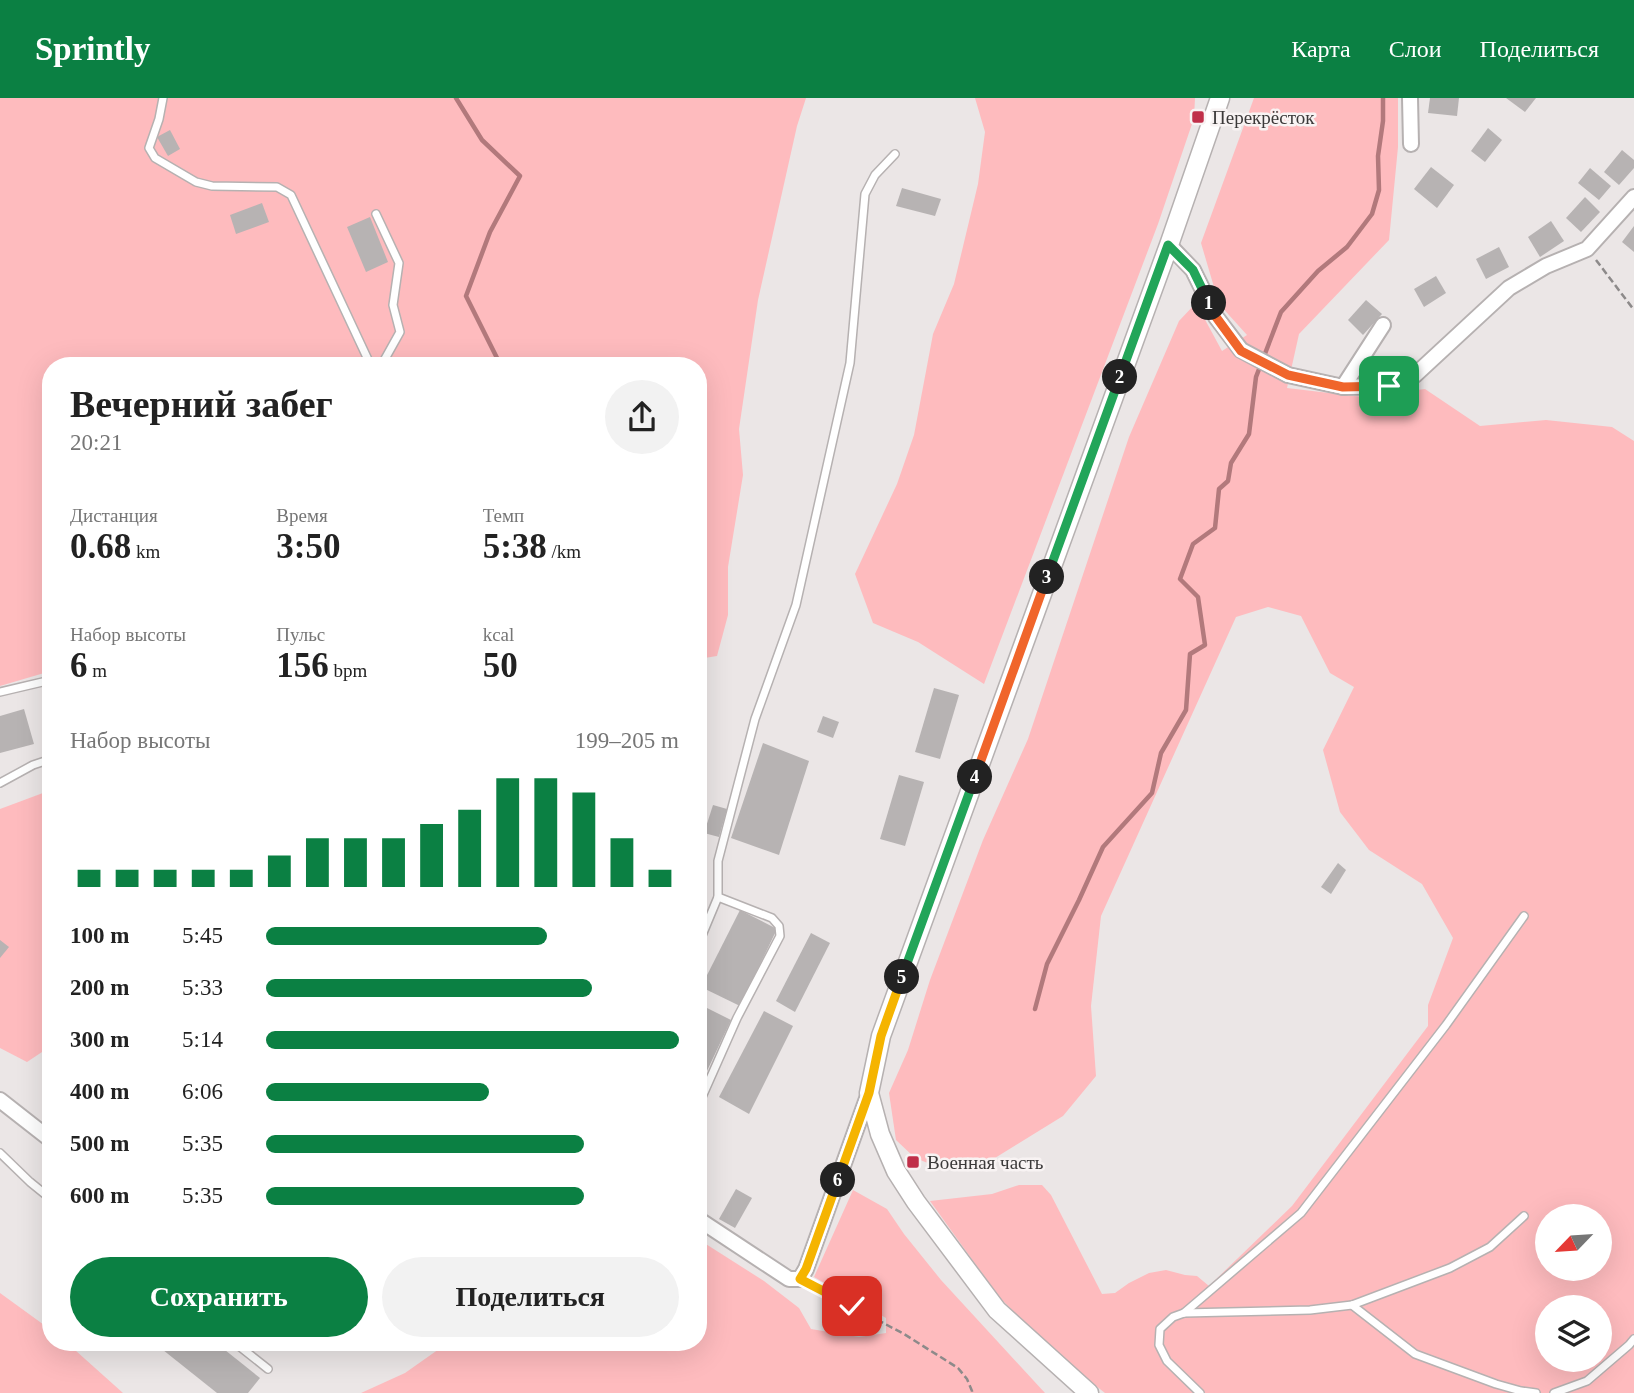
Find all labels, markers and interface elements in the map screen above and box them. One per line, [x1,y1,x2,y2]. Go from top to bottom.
text: Sprintly [35,31,151,67]
text: Карта [1291,36,1351,62]
text: Слои [1389,36,1442,62]
text: Поделиться [1480,36,1599,62]
place label: Перекрёсток [1212,107,1315,128]
marker: Перекрёсток [1190,109,1206,125]
pin: 1 [1192,286,1226,320]
text: 1 [1204,292,1213,313]
pin [1359,356,1419,416]
pin: 2 [1102,360,1138,394]
text: 2 [1115,366,1124,387]
icon: arrive [1370,367,1408,405]
button: share [605,380,679,454]
text: Вечерний забег [70,383,333,425]
text: 20:21 [70,430,122,455]
text: Дистанция [70,505,158,526]
text: Время [276,505,328,526]
text: Темп [483,505,524,526]
text: 0.68 [70,527,131,566]
text: 3:50 [276,527,340,566]
text: 5:38 [483,527,547,566]
text: km [131,541,160,562]
text: /km [547,541,581,562]
pin: 3 [1030,560,1064,594]
text: 3 [1042,566,1051,587]
text: Набор высоты [70,624,186,645]
text: Пульс [276,624,325,645]
text: kcal [483,624,514,645]
text: 6 [70,646,88,685]
text: 156 [276,646,329,685]
text: 50 [483,646,518,685]
text: m [88,660,107,681]
text: bpm [329,660,367,681]
text: Набор высоты [70,728,211,753]
text: 199–205 m [575,728,679,753]
pin: 4 [958,760,992,794]
text: 4 [970,766,979,787]
text: 100 m [70,923,129,948]
text: 5:45 [182,923,223,948]
pin: 5 [884,960,920,994]
text: 5 [897,966,906,987]
text: 200 m [70,975,129,1000]
text: 5:33 [182,975,223,1000]
text: 300 m [70,1027,129,1052]
text: 5:14 [182,1027,223,1052]
text: 400 m [70,1079,129,1104]
text: 6:06 [182,1079,223,1104]
text: 500 m [70,1131,129,1156]
text: 5:35 [182,1131,223,1156]
place label: Военная часть [927,1152,1044,1173]
marker: Военная часть [905,1154,921,1170]
pin: 6 [820,1162,856,1198]
text: 6 [833,1169,842,1190]
text: 600 m [70,1183,129,1208]
text: 5:35 [182,1183,223,1208]
north arrow [1535,1204,1612,1281]
map controls [1535,1204,1612,1372]
button: Сохранить [70,1257,368,1337]
button: Поделиться [382,1257,679,1337]
pin [822,1276,882,1336]
icon: check [833,1287,871,1325]
button: layers [1535,1295,1612,1372]

